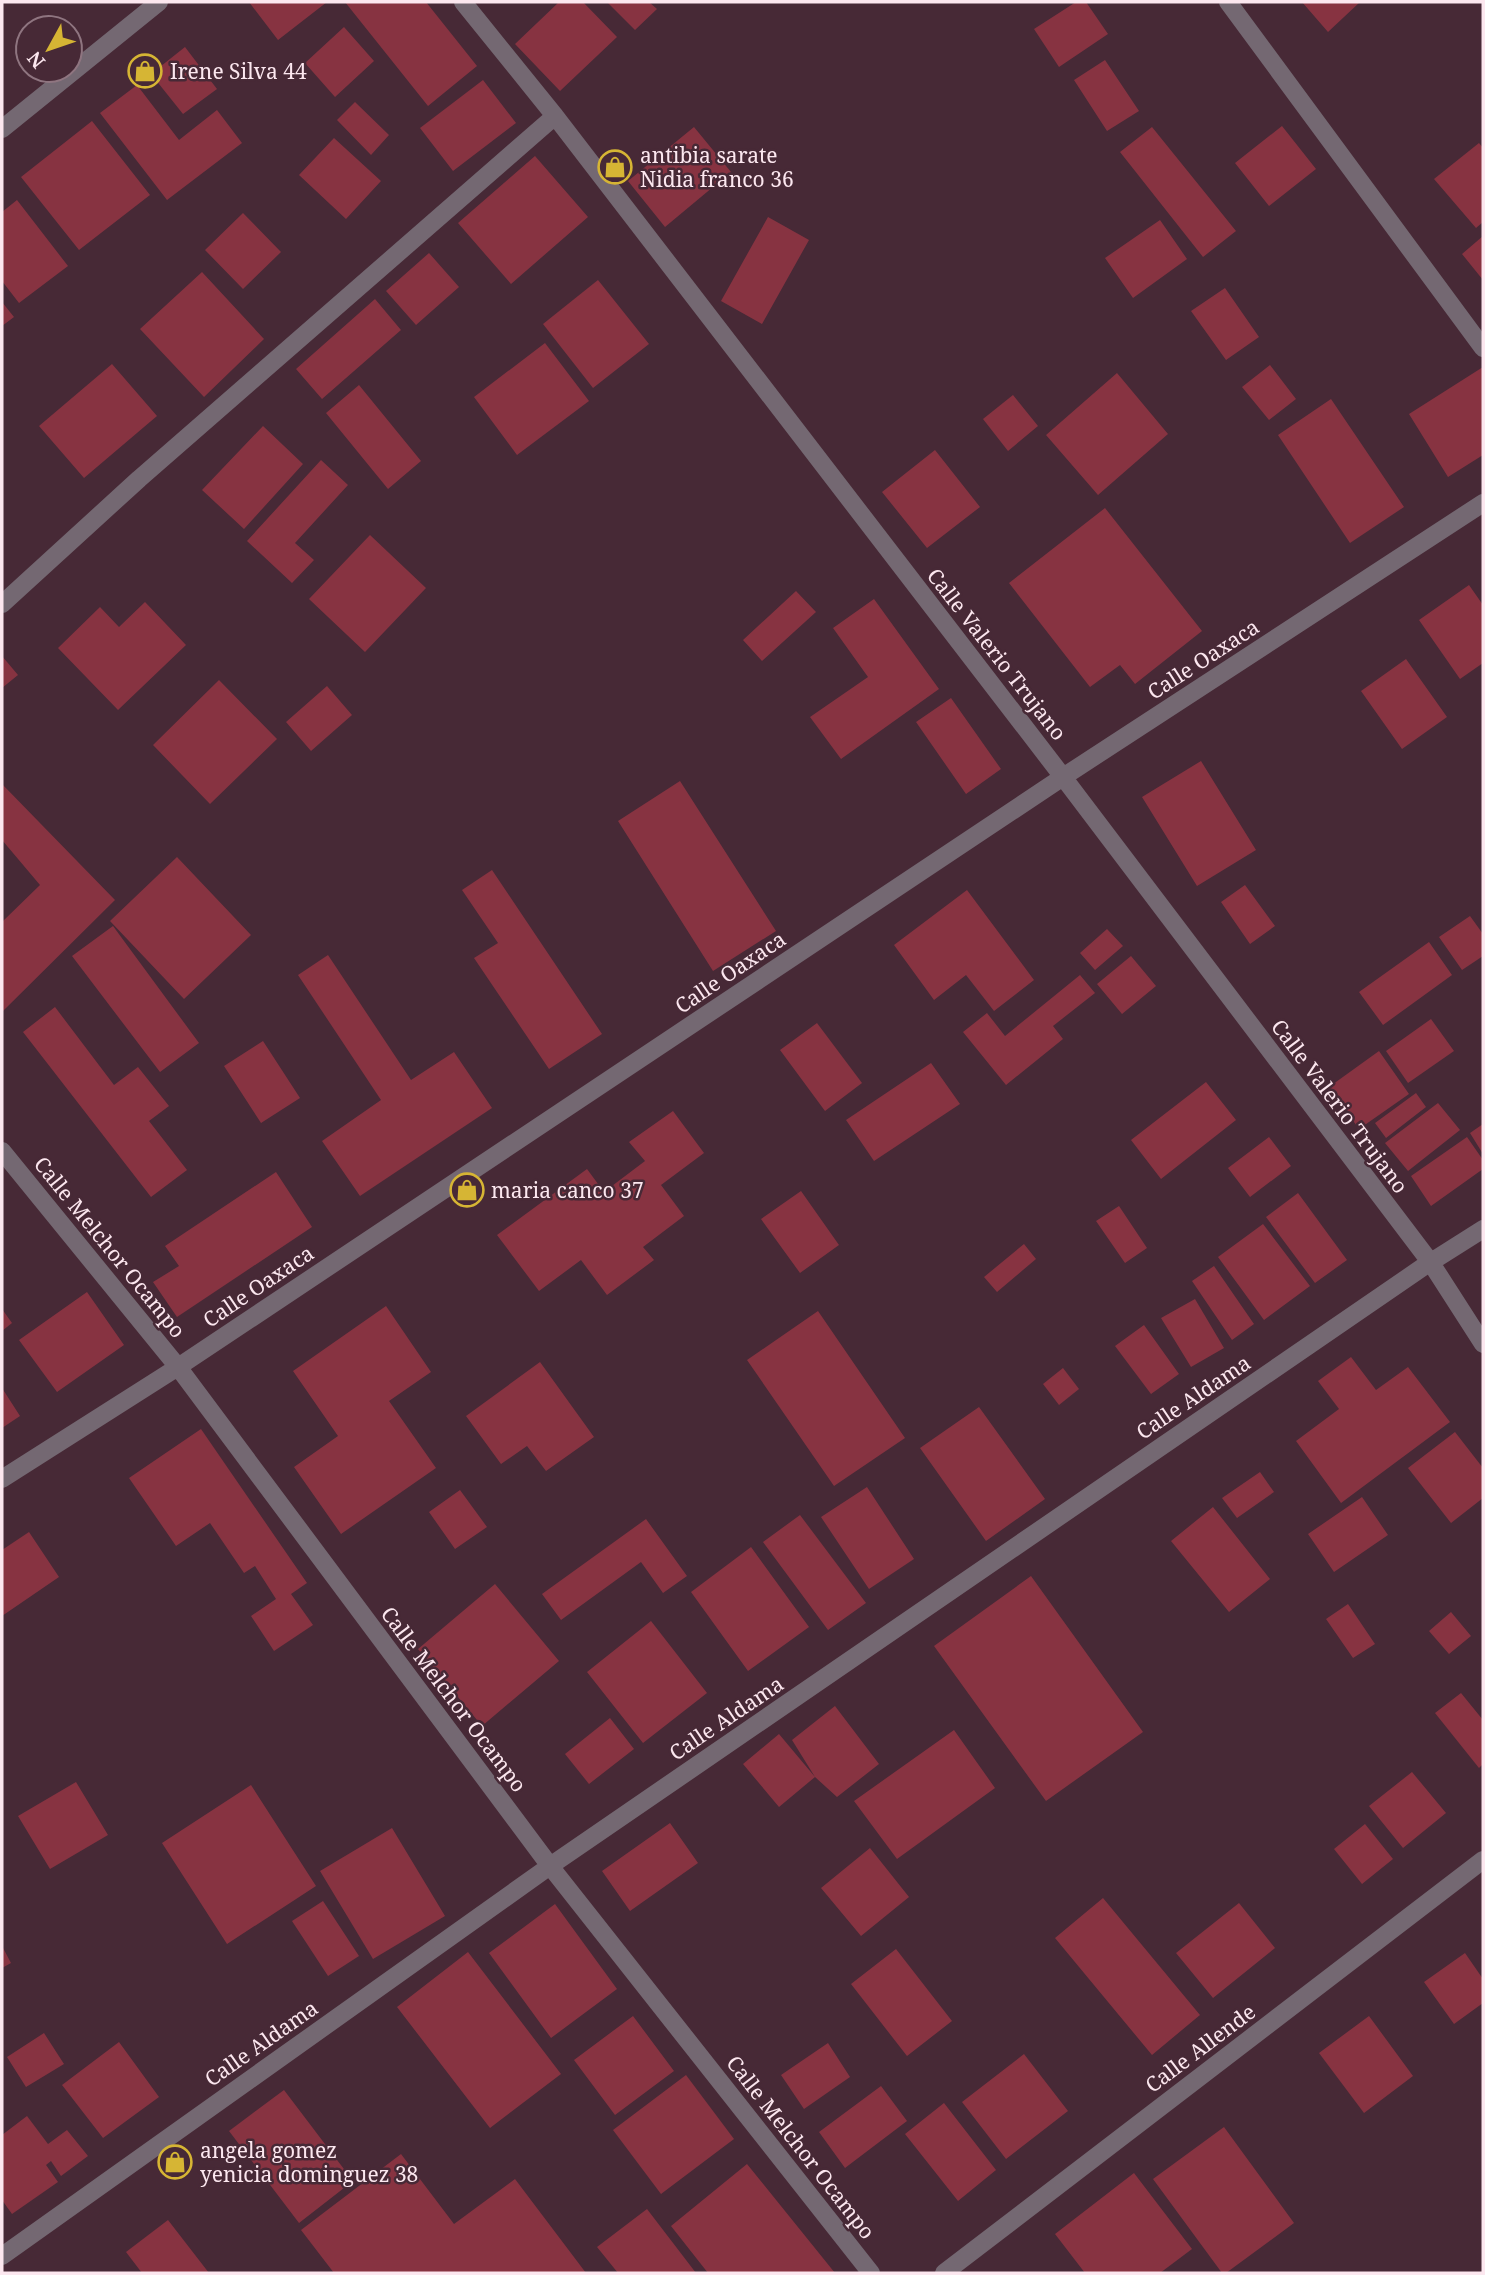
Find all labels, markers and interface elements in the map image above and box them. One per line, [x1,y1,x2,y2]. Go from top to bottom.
north arrow [14,14,84,84]
text: N [21,46,51,74]
shop icon: Irene Silva 44 [126,52,164,90]
place label: Irene Silva 44 [170,57,307,85]
place label: antibia sarate Nidia franco 36 [640,141,794,193]
shop icon: antibia sarate Nidia franco 36 [596,148,634,186]
street label: Calle Valerio Trujano [921,562,1073,746]
street label: Calle Oaxaca [1142,612,1264,706]
street label: Calle Oaxaca [669,925,791,1019]
street label: Calle Valerio Trujano [1265,1013,1415,1199]
street label: Calle Melchor Ocampo [28,1151,192,1343]
shop icon: maria canco 37 [448,1171,486,1209]
place label: maria canco 37 [491,1176,644,1204]
street label: Calle Oaxaca [197,1239,319,1333]
street label: Calle Aldama [1130,1348,1256,1446]
street label: Calle Melchor Ocampo [375,1600,533,1798]
street label: Calle Aldama [663,1669,789,1767]
street label: Calle Aldama [199,1994,323,2092]
street label: Calle Allende [1139,1997,1261,2099]
street label: Calle Melchor Ocampo [721,2049,881,2245]
place label: angela gomez yenicia dominguez 38 [200,2136,418,2188]
shop icon: angela gomez yenicia dominguez 38 [156,2143,194,2181]

